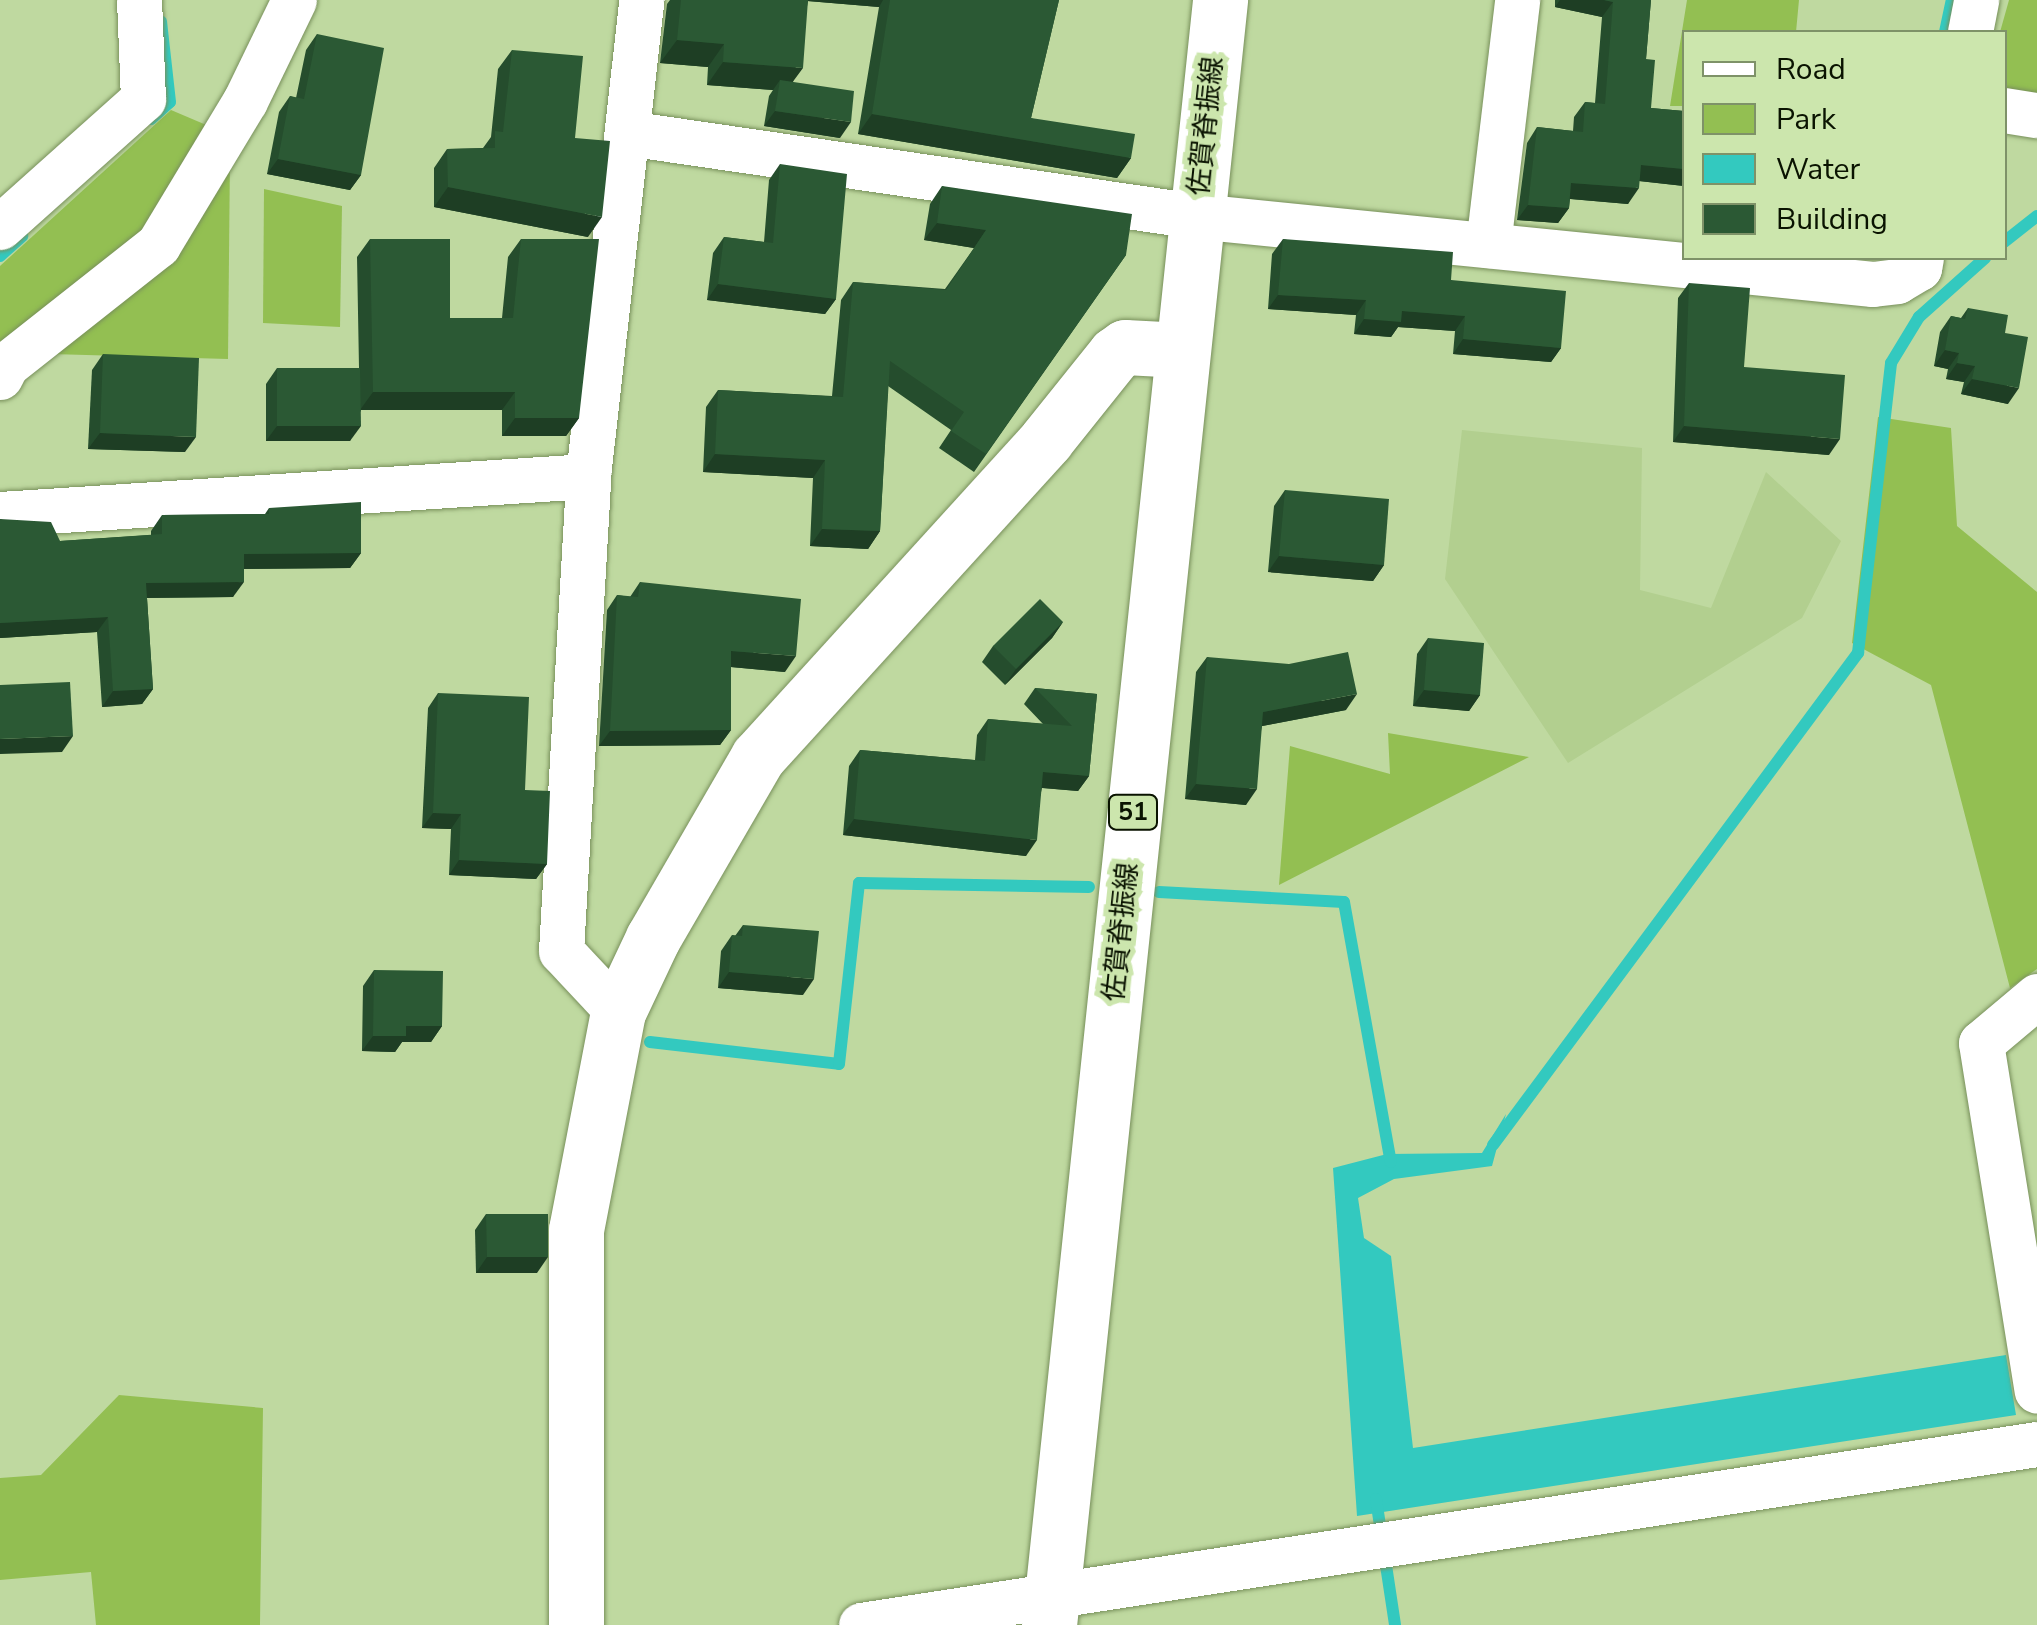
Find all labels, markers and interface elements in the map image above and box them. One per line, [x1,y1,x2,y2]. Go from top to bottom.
legend [1682,30,2007,260]
text: Road [1776,49,1846,90]
street label: 佐賀脊振線 [1182,55,1230,197]
text: Park [1776,99,1836,140]
text: Water [1776,149,1860,190]
text: Building [1776,199,1888,240]
road number: 51 [1108,792,1158,832]
street label: 佐賀脊振線 [1097,861,1145,1003]

